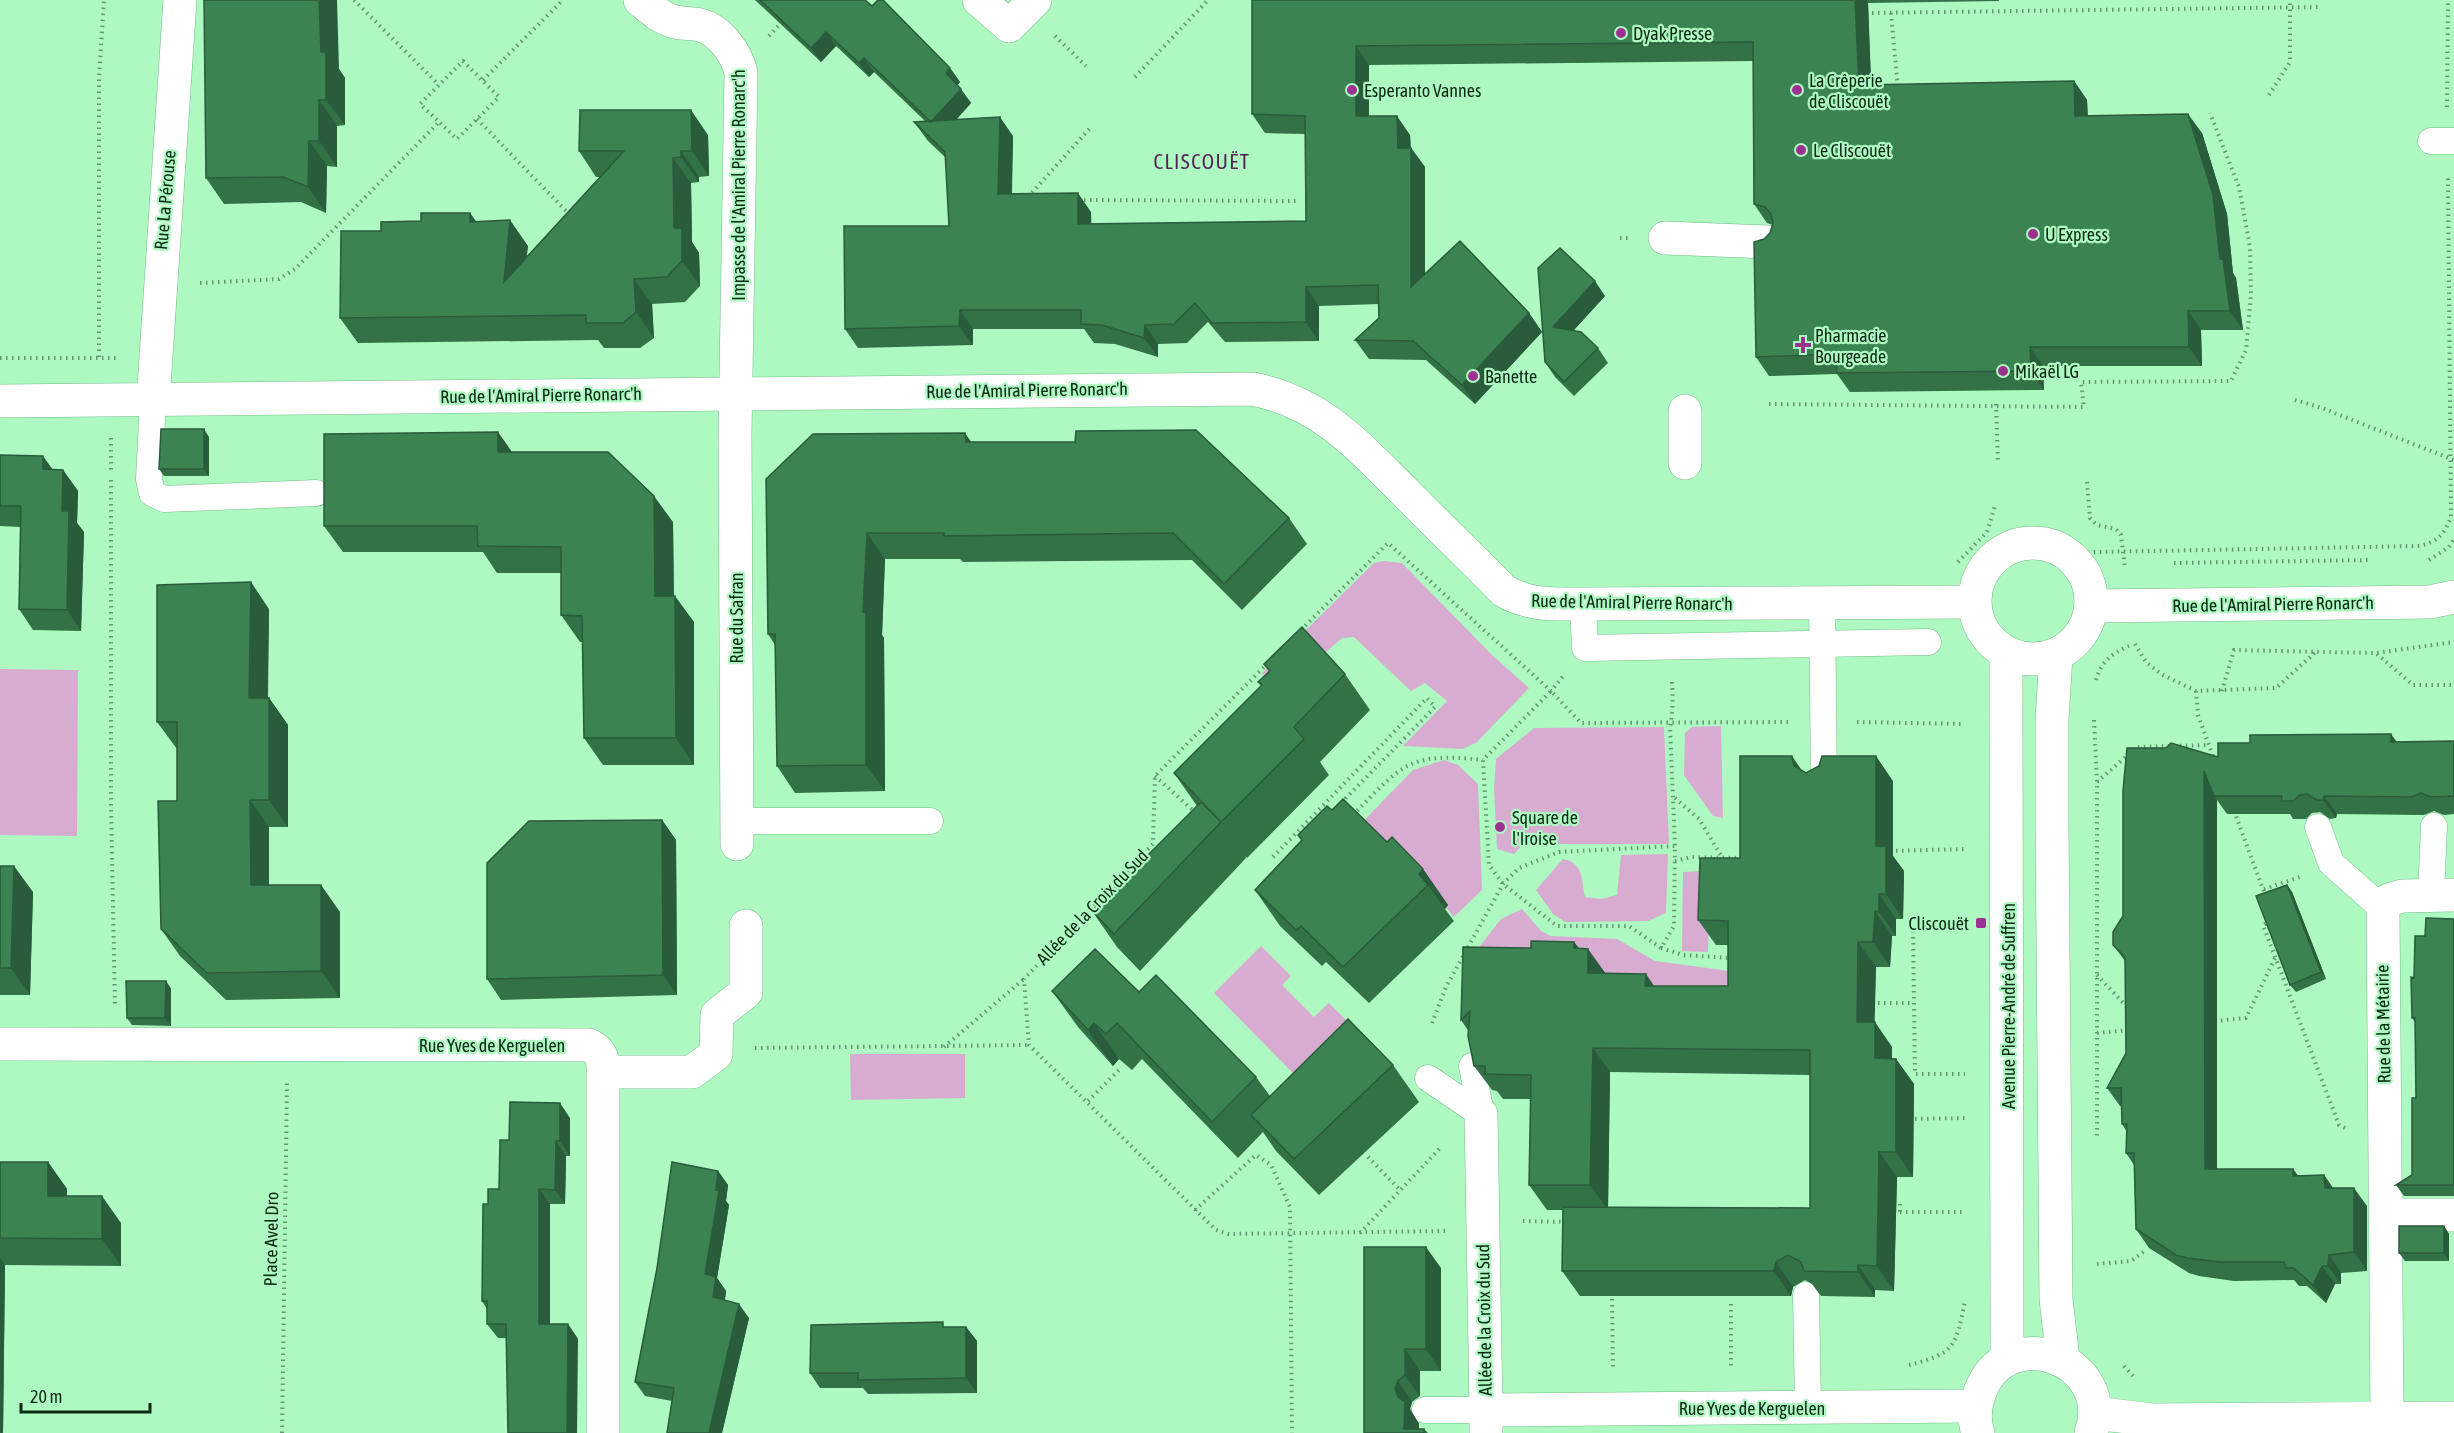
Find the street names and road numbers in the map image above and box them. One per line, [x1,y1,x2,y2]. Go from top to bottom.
street label: Impasse de l'Amiral Pierre Ronarc'h [728,69,749,301]
street label: Rue La Pérouse [150,149,180,251]
street label: Rue de l'Amiral Pierre Ronarc'h [926,378,1128,402]
street label: Rue de l'Amiral Pierre Ronarc'h [440,383,642,407]
street label: Rue du Safran [726,573,747,663]
street label: Rue de l'Amiral Pierre Ronarc'h [1531,590,1733,614]
street label: Rue de l'Amiral Pierre Ronarc'h [2172,592,2374,616]
street label: Allée de la Croix du Sud [1032,845,1152,969]
street label: Avenue Pierre-André de Suffren [1998,903,2019,1109]
street label: Rue de la Métairie [2371,964,2395,1084]
street label: Rue Yves de Kerguelen [419,1035,565,1056]
street label: Place Avel Dro [260,1192,282,1286]
street label: Allée de la Croix du Sud [1472,1244,1496,1396]
street label: Rue Yves de Kerguelen [1679,1398,1825,1419]

